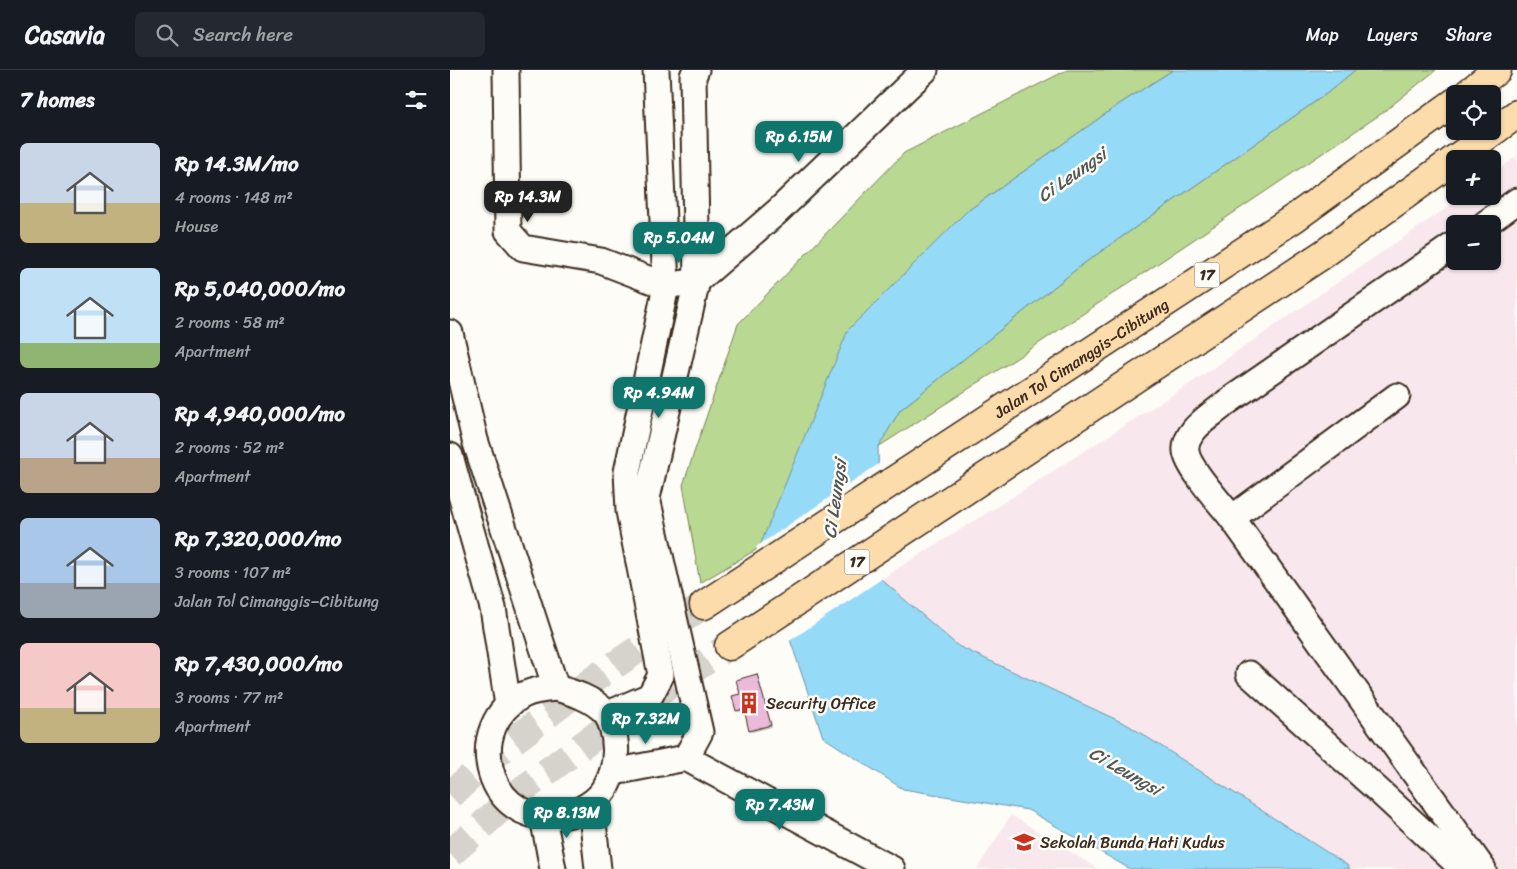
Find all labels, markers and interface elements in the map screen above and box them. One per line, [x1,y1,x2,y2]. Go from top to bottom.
search box [135,12,485,57]
text: Casavia [25,14,105,56]
text: Search here [193,18,293,51]
text: Map [1306,19,1339,51]
text: Layers [1367,19,1418,51]
text: Share [1446,19,1492,51]
icon: search [153,21,181,49]
text: 7 homes [20,81,95,119]
map controls [1446,85,1501,270]
button: locate [1446,85,1501,140]
icon: filters [402,86,430,114]
pin: Rp 6.15M [747,121,851,163]
text: Rp 6.15M [766,122,832,151]
water label: Ci Leungsi [1030,137,1117,211]
text: Rp 14.3M/mo [175,145,299,183]
button: + [1446,150,1501,205]
icon: home [60,163,120,223]
pin: Rp 14.3M [476,180,580,223]
text: Rp 14.3M [495,182,561,211]
text: 4 rooms · 148 m² [175,183,293,212]
text: House [175,212,218,241]
button: − [1446,215,1501,270]
pin: Rp 5.04M [627,222,731,264]
text: Rp 5.04M [644,223,714,252]
road number: 17 [1194,262,1220,288]
text: Rp 5,040,000/mo [175,270,345,308]
icon: home [60,288,120,348]
street label: Jalan Tol Cimanggis–Cibitung [987,290,1175,427]
text: 2 rooms · 58 m² [175,308,285,337]
text: Apartment [175,337,251,366]
pin: Rp 4.94M [607,376,711,419]
text: Rp 4.94M [624,378,694,407]
text: Rp 4,940,000/mo [175,395,345,433]
icon: home [60,413,120,473]
text: 2 rooms · 52 m² [175,433,284,462]
water label: Ci Leungsi [814,454,857,540]
text: Apartment [175,462,251,491]
text: Rp 7,320,000/mo [175,520,342,558]
icon: home [60,538,120,598]
road number: 17 [844,550,870,574]
text: 3 rooms · 107 m² [175,558,291,587]
text: Jalan Tol Cimanggis–Cibitung [175,587,379,616]
text: Rp 7,430,000/mo [175,645,343,683]
icon: home [60,663,120,723]
text: 3 rooms · 77 m² [175,683,283,712]
place label: Security Office [766,689,876,718]
building icon: Security Office [736,690,762,716]
pin: Rp 7.32M [594,702,698,745]
text: Rp 7.32M [612,704,680,733]
text: Apartment [175,712,251,741]
water label: Ci Leungsi [1083,737,1171,807]
pin: Rp 7.43M [728,788,832,831]
text: Rp 7.43M [746,790,814,819]
pin: Rp 8.13M [515,796,619,839]
text: Rp 8.13M [534,798,600,827]
place label: Sekolah Bunda Hati Kudus [1040,828,1226,857]
school or university icon: Sekolah Bunda Hati Kudus [1011,829,1037,855]

